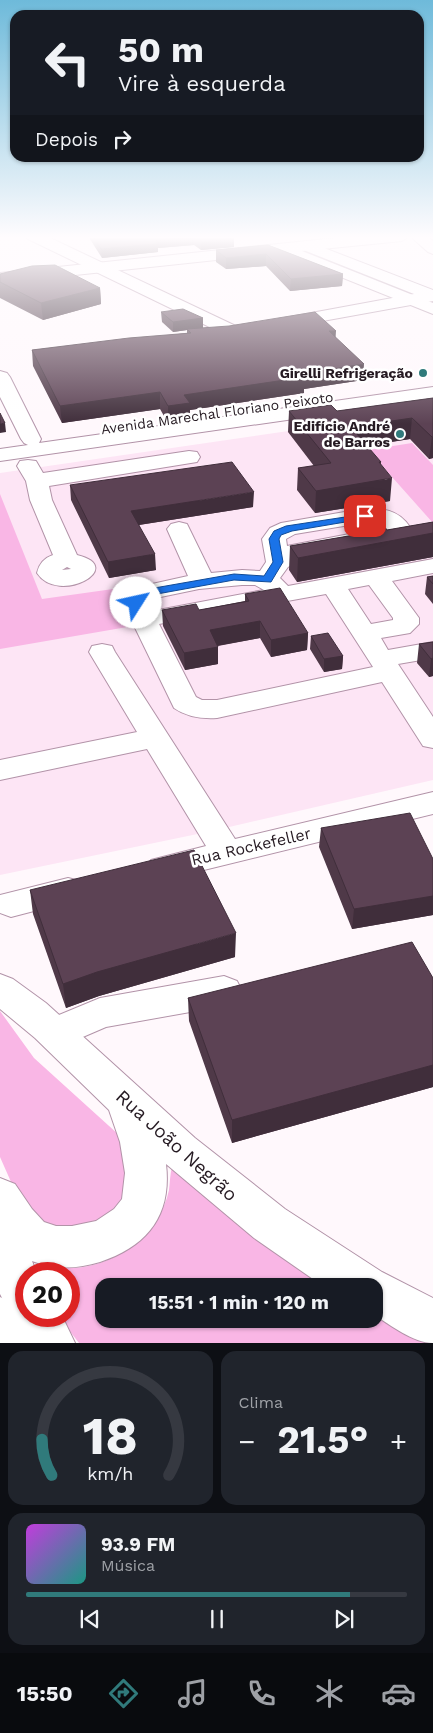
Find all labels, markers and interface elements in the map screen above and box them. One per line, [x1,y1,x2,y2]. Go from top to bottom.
text: 50 m [118,29,204,71]
icon: left [35,30,100,95]
text: Vire à esquerda [118,71,286,96]
icon: right [108,125,136,153]
text: Depois [35,128,98,151]
place label: Girelli Refrigeração [280,365,413,381]
marker: Girelli Refrigeração [417,367,429,379]
street label: Avenida Marechal Floriano Peixoto [100,389,334,437]
place label: Edifício André de Barros [293,418,391,450]
marker: Edifício André de Barros [394,428,406,440]
pin [344,495,386,537]
icon: arrive [351,502,379,530]
position arrow [109,576,161,628]
street label: Rua Rockefeller [189,823,313,869]
street label: Rua João Negrão [111,1085,242,1206]
speed limit sign: 20 [15,1262,80,1327]
text: 15:51 · 1 min · 120 m [149,1291,329,1314]
text: Clima [239,1393,283,1412]
text: 18 [83,1406,138,1467]
text: 21.5° [277,1418,368,1462]
text: − [239,1425,255,1458]
text: + [390,1425,407,1458]
text: km/h [87,1463,133,1484]
text: 93.9 FM [101,1533,175,1556]
text: Música [101,1556,155,1575]
icon: previous [76,1605,104,1633]
icon: pause [203,1605,231,1633]
icon: next [330,1605,358,1633]
icon: directions [106,1676,141,1711]
icon: music [175,1676,210,1711]
icon: phone [244,1676,279,1711]
icon: climate [312,1676,347,1711]
icon: car [381,1676,416,1711]
text: 15:50 [17,1681,73,1706]

